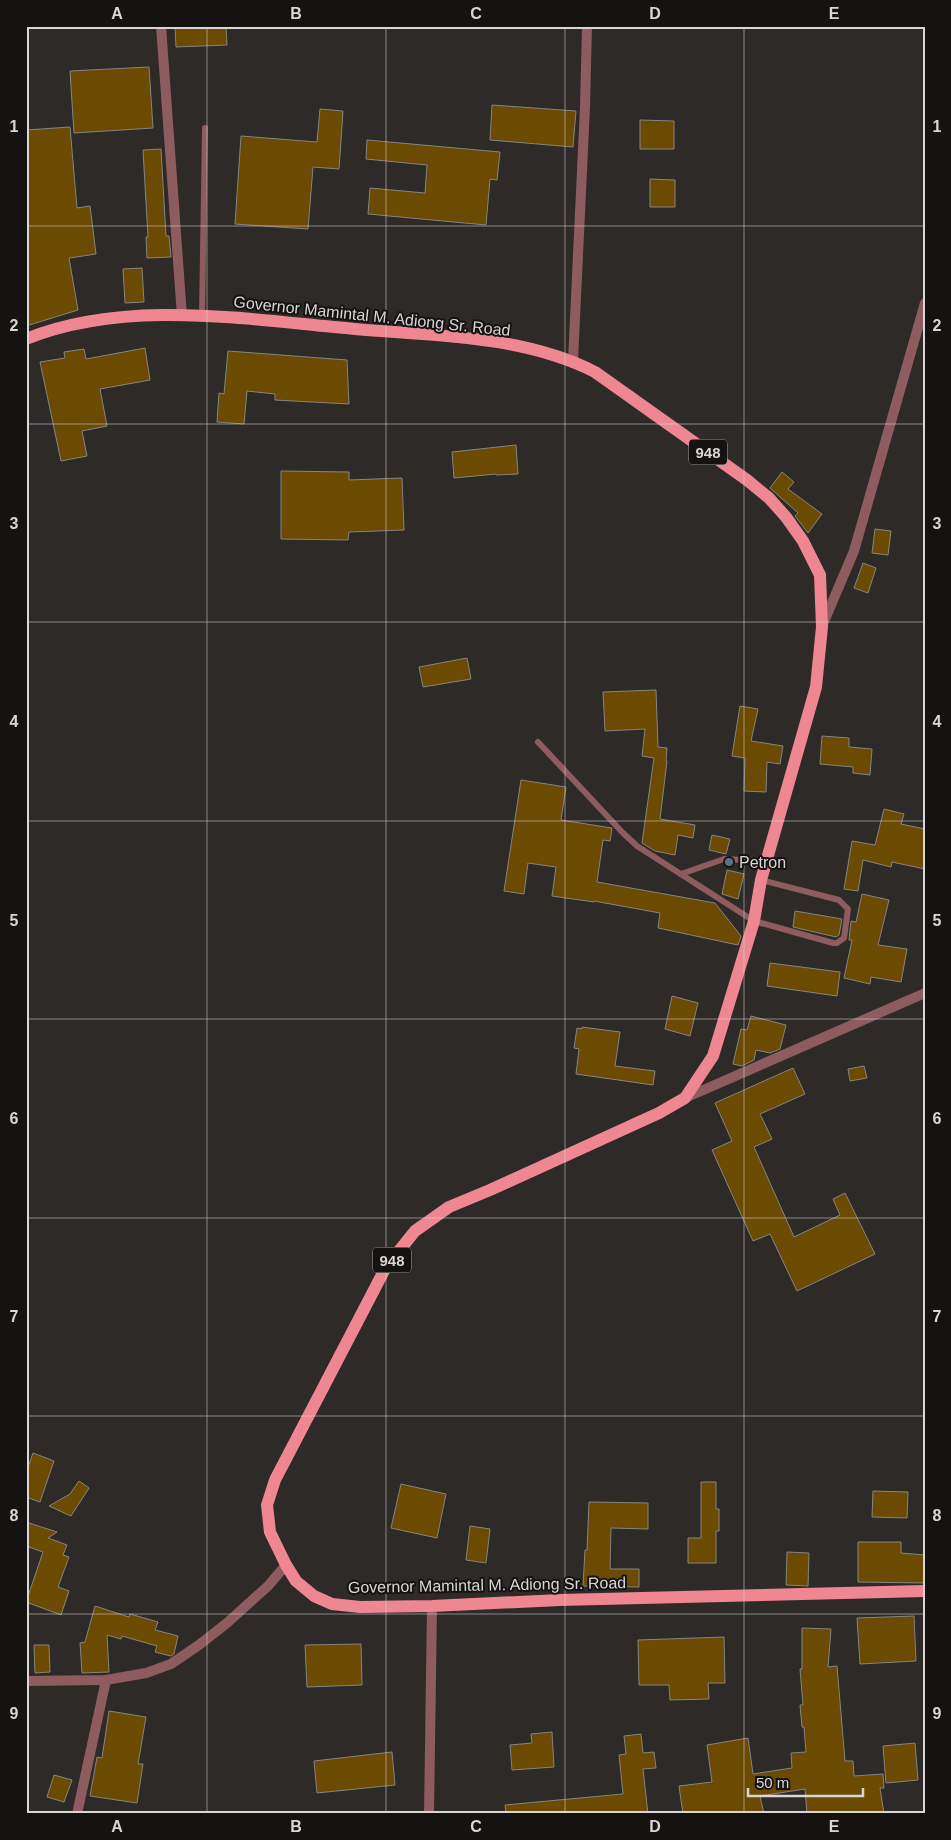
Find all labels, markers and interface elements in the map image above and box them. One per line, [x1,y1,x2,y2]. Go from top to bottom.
text: A [111,5,123,22]
text: B [290,5,302,22]
text: C [470,5,482,22]
text: D [649,5,661,22]
text: E [829,5,840,22]
text: 1 [10,118,19,135]
text: 1 [933,118,942,135]
street label: Governor Mamintal M. Adiong Sr. Road [233,293,511,339]
text: 2 [10,317,19,334]
text: 2 [933,317,942,334]
road number: 948 [689,440,727,464]
text: 3 [10,515,19,532]
text: 3 [933,515,942,532]
text: 4 [10,713,19,730]
text: 4 [933,713,942,730]
place label: Petron [739,854,786,871]
marker: Petron [723,856,735,868]
text: 5 [10,912,19,929]
text: 5 [933,912,942,929]
text: 6 [10,1110,19,1127]
text: 6 [933,1110,942,1127]
road number: 948 [373,1248,411,1272]
text: 7 [10,1308,19,1325]
text: 7 [933,1308,942,1325]
text: 8 [10,1507,19,1524]
text: 8 [933,1507,942,1524]
street label: Governor Mamintal M. Adiong Sr. Road [348,1574,626,1596]
text: 9 [10,1705,19,1722]
text: 9 [933,1705,942,1722]
scale bar [748,1765,864,1797]
text: 50 m [756,1774,789,1791]
text: A [111,1818,123,1835]
text: B [290,1818,302,1835]
text: C [470,1818,482,1835]
text: D [649,1818,661,1835]
text: E [829,1818,840,1835]

